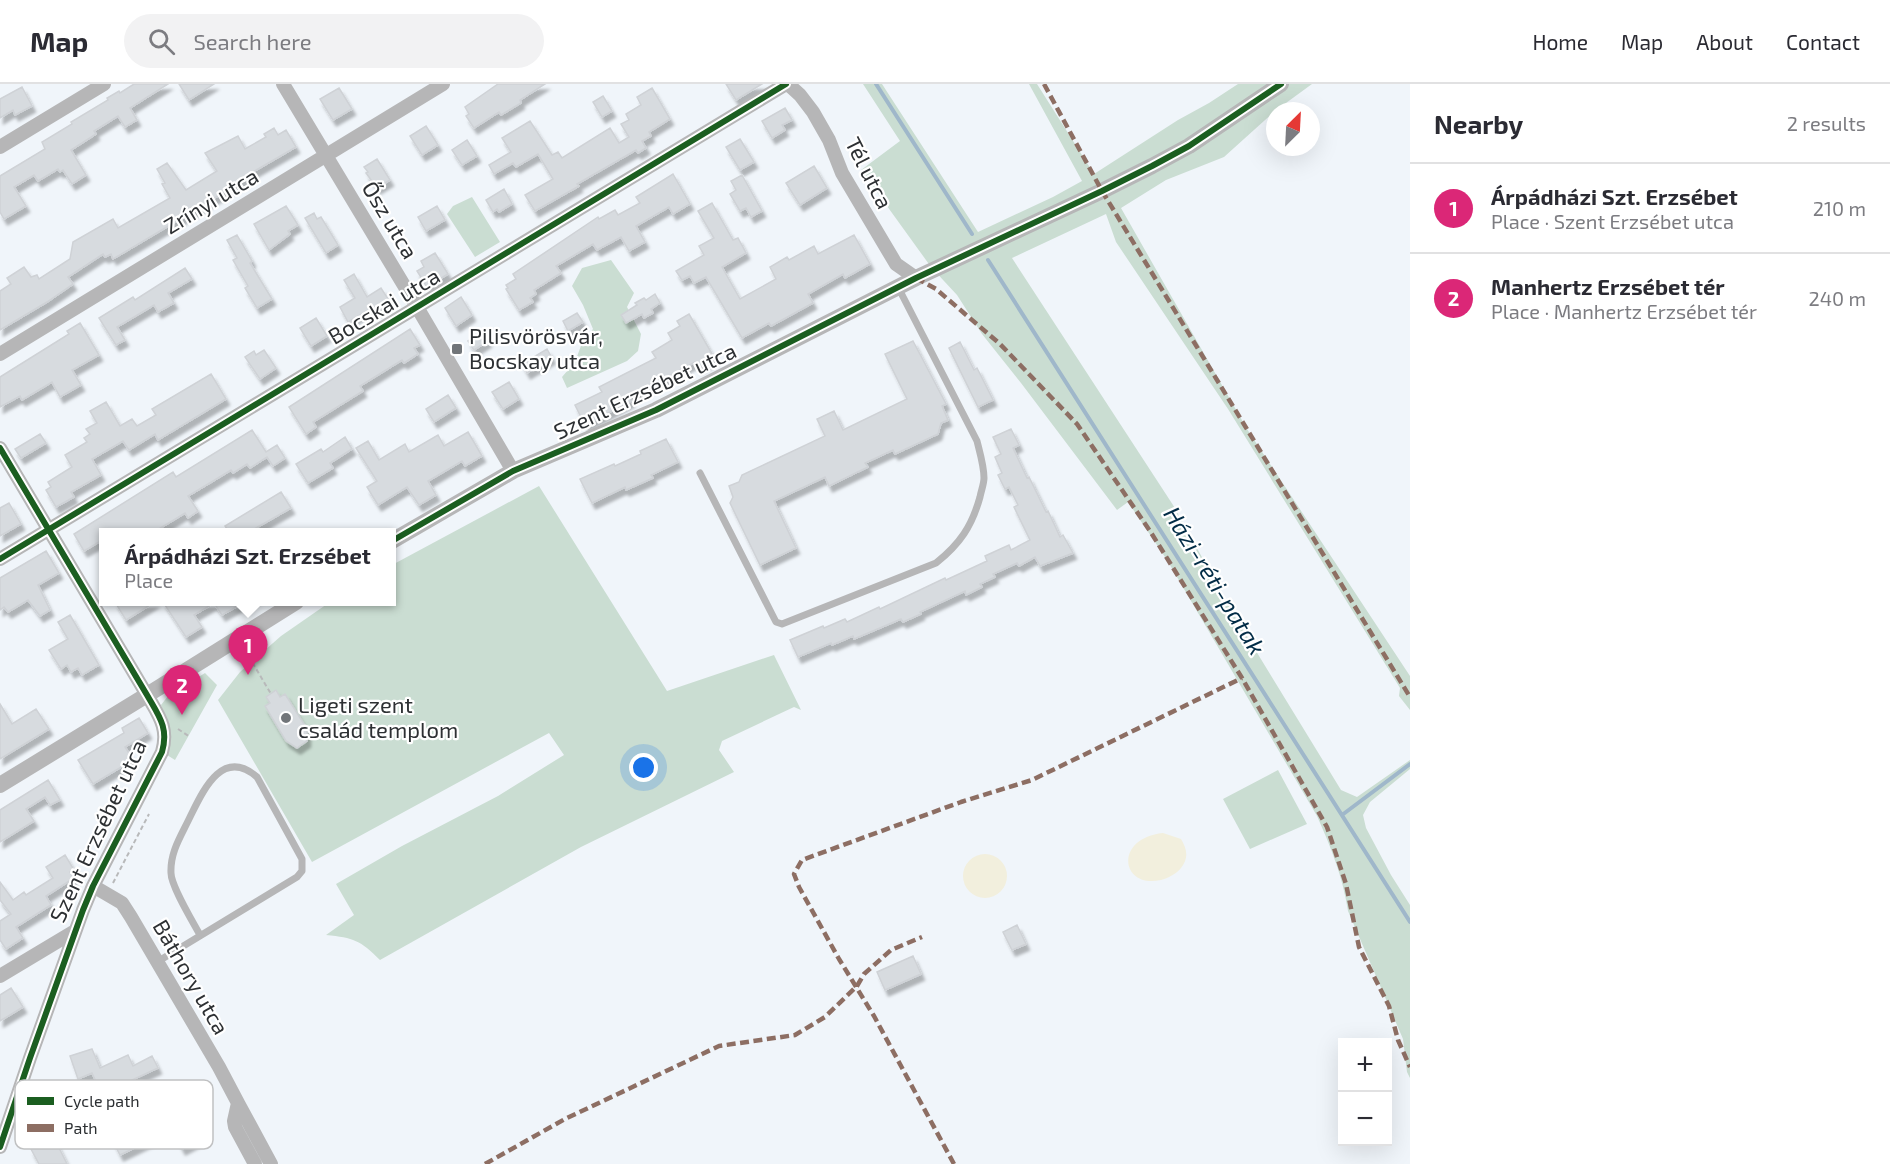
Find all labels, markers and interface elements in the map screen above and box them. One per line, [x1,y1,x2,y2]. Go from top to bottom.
search box [124,14,544,68]
text: Map [30,24,88,58]
icon: search [145,25,178,58]
text: Search here [193,28,312,54]
text: Home [1532,29,1588,54]
text: Map [1621,29,1663,54]
text: About [1696,29,1753,54]
text: Contact [1786,29,1860,54]
north arrow [1266,102,1320,156]
text: Nearby [1434,108,1523,139]
text: 2 results [1787,111,1866,135]
street label: Tél utca [841,132,899,213]
street label: Zrínyi utca [159,162,262,238]
street label: Ősz utca [358,176,424,263]
text: Árpádházi Szt. Erzsébet [1491,183,1738,209]
text: 1 [1449,196,1458,220]
text: 210 m [1813,196,1866,220]
text: Place · Szent Erzsébet utca [1491,209,1734,233]
street label: Bocskai utca [323,262,444,349]
text: Manhertz Erzsébet tér [1491,273,1725,299]
text: 2 [1448,286,1459,310]
text: 240 m [1808,286,1866,310]
text: Place · Manhertz Erzsébet tér [1491,299,1757,323]
place label: Pilisvörösvár, Bocskay utca [469,322,603,373]
street label: Szent Erzsébet utca [549,336,740,444]
marker: Pilisvörösvár, Bocskay utca [450,342,464,356]
water label: Házi-réti-patak [1158,501,1272,660]
popup [99,528,396,606]
text: Árpádházi Szt. Erzsébet [124,542,371,568]
text: Place [124,568,173,592]
pin: 1 [228,626,268,675]
pin: 2 [162,666,201,715]
place label: Ligeti szent család templom [298,691,458,742]
marker: Ligeti szent család templom [279,711,293,725]
street label: Szent Erzsébet utca [43,735,151,926]
your location [629,753,658,782]
street label: Báthory utca [149,915,235,1038]
map controls [1338,1038,1392,1146]
button: + [1338,1038,1392,1092]
legend [15,1080,213,1149]
text: Cycle path [64,1091,140,1110]
button: − [1338,1092,1392,1146]
text: Path [64,1118,98,1137]

